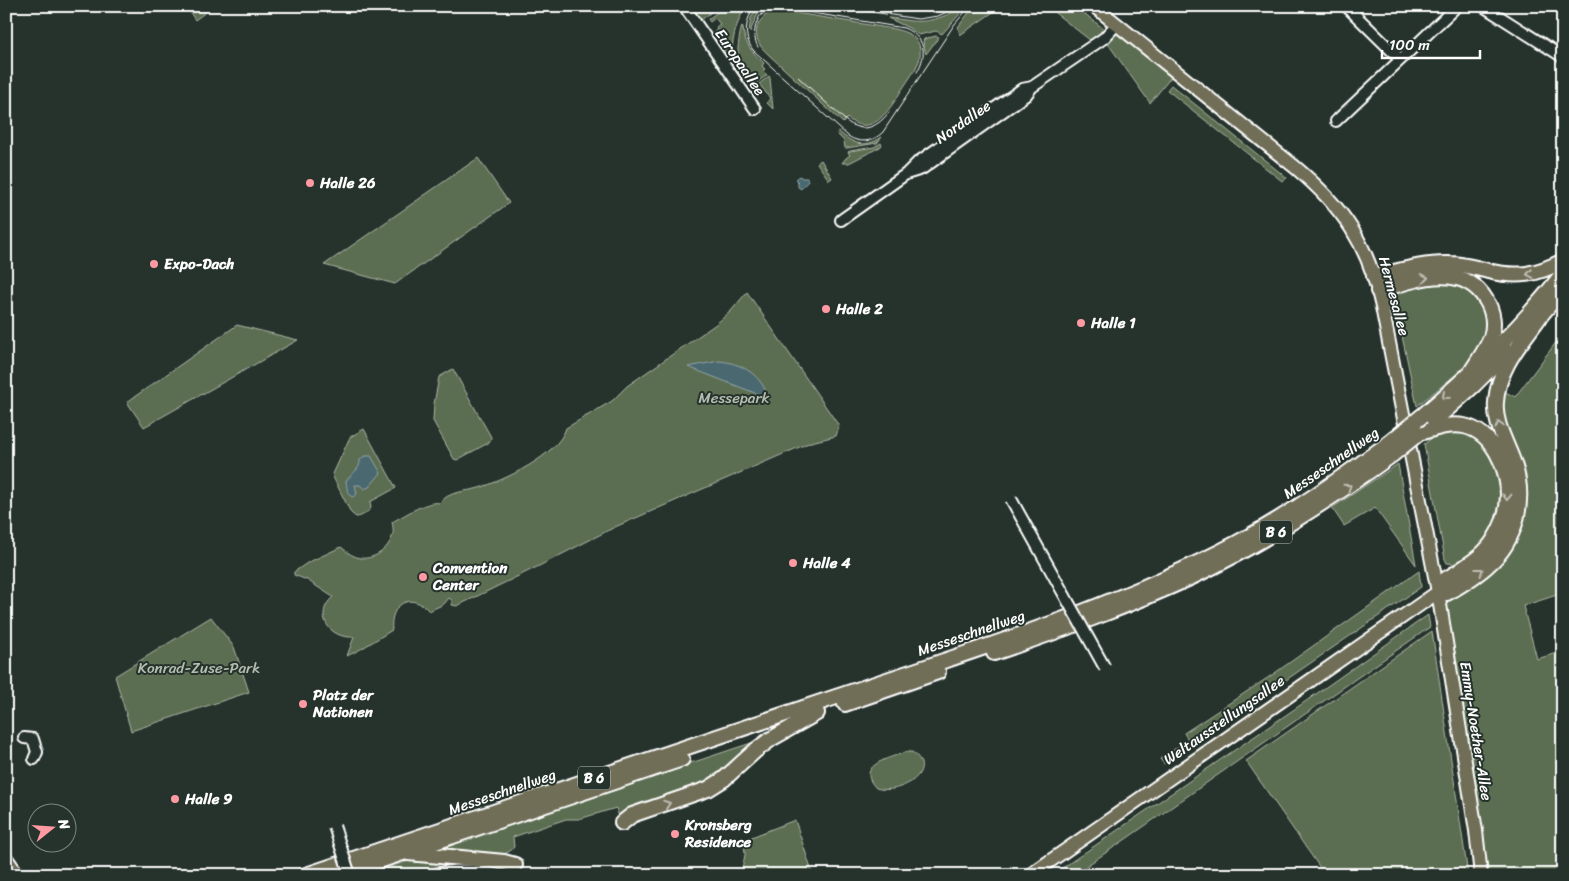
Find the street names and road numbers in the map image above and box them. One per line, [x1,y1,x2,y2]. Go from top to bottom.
street label: Europaallee [708,23,772,101]
street label: Nordallee [930,93,997,151]
street label: Hermesallee [1371,253,1417,339]
street label: Messeschnellweg [1277,420,1385,506]
road number: B 6 [1260,520,1292,544]
street label: Messeschnellweg [914,602,1029,664]
street label: Emmy-Noether-Allee [1452,660,1500,803]
street label: Weltausstellungsallee [1158,668,1291,772]
street label: Messeschnellweg [445,761,560,823]
road number: B 6 [578,766,610,790]

